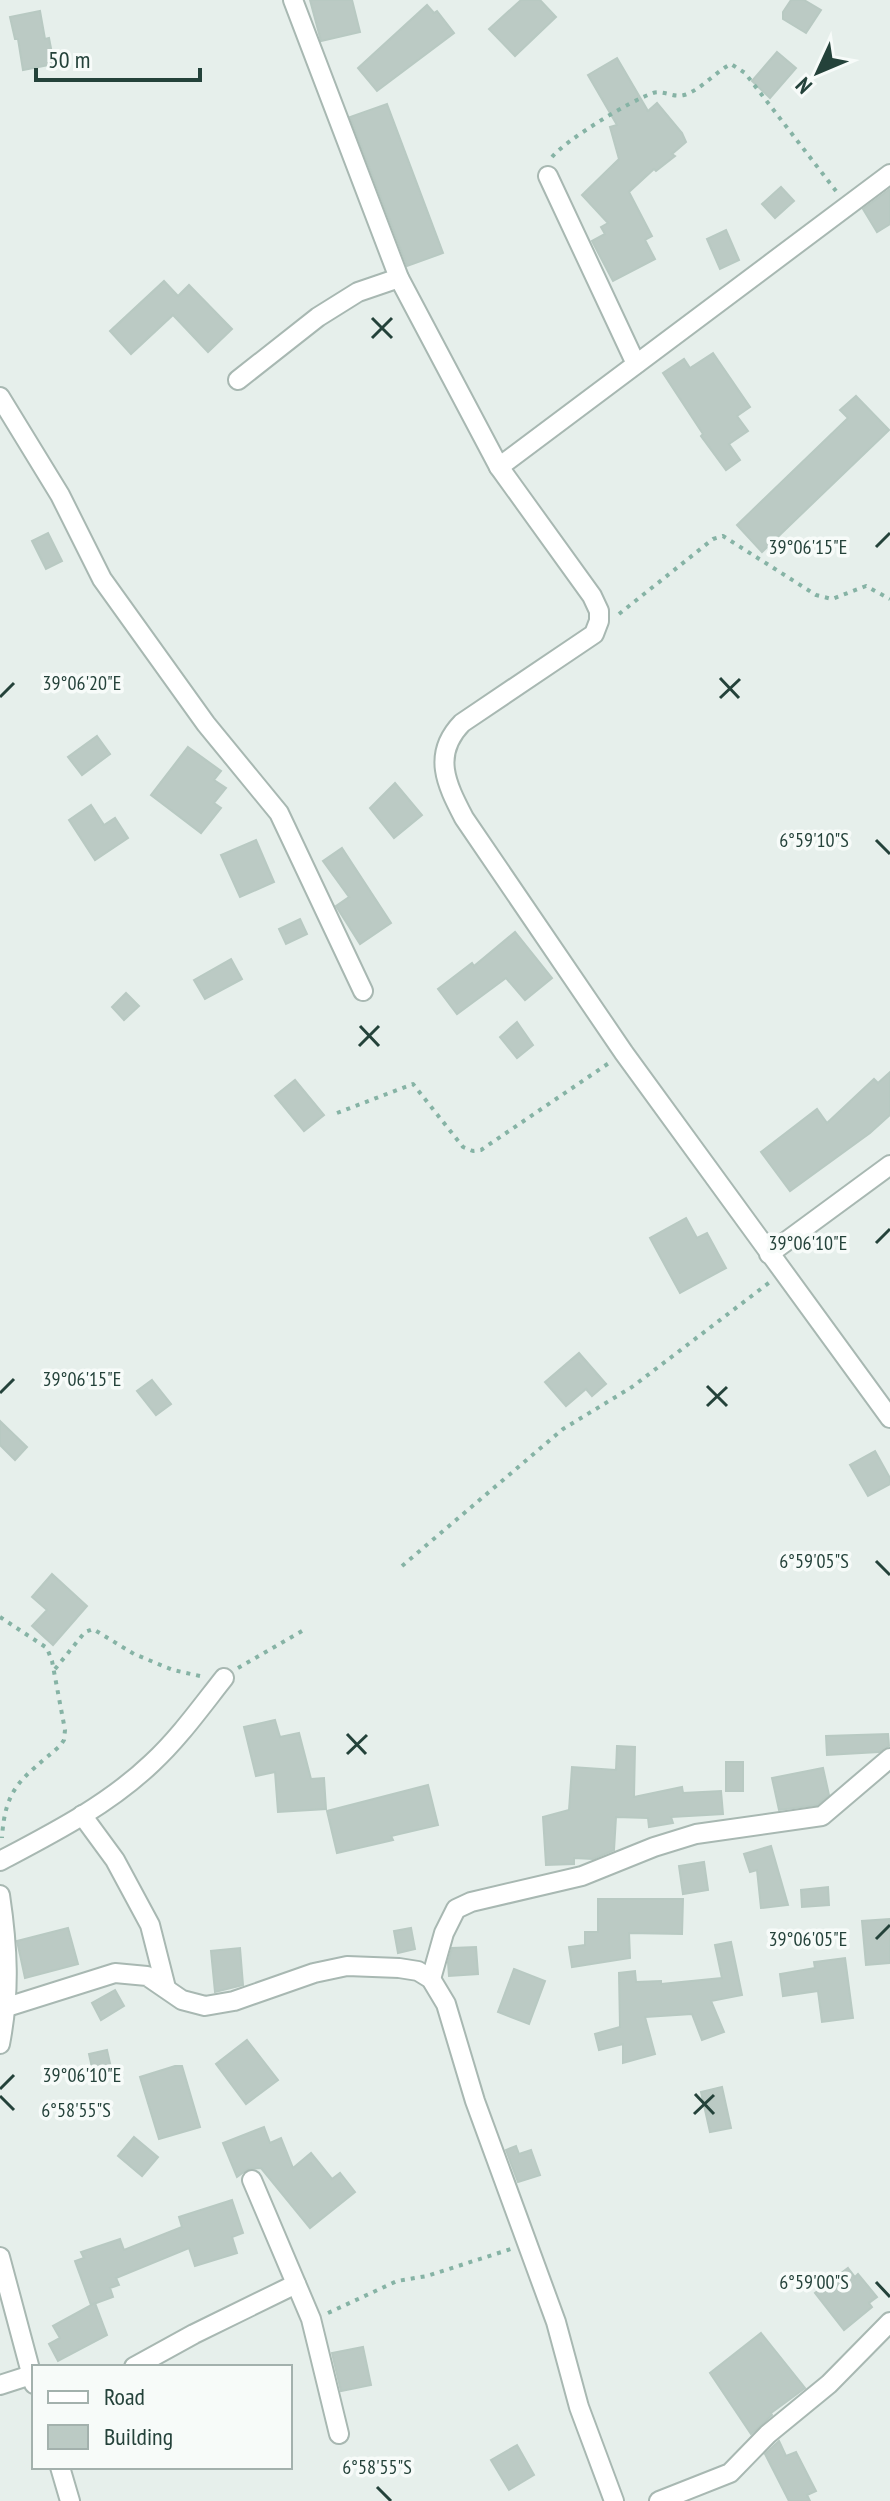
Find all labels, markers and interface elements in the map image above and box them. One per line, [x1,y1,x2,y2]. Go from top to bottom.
scale bar [36,32,200,82]
north arrow [778,32,858,112]
text: 50 m [48,44,90,75]
text: N [789,72,818,100]
text: 39°06'15"E [769,534,847,560]
text: 39°06'20"E [43,670,121,696]
text: 6°59'10"S [779,827,849,853]
text: 39°06'10"E [769,1230,847,1256]
text: 39°06'15"E [43,1366,121,1392]
text: 6°59'05"S [779,1548,849,1574]
text: 39°06'05"E [769,1926,847,1952]
text: 39°06'10"E [43,2062,121,2088]
text: 6°58'55"S [41,2097,111,2123]
text: 6°59'00"S [779,2269,849,2295]
legend [32,2365,292,2469]
text: Road [104,2381,145,2412]
text: Building [104,2421,173,2452]
text: 6°58'55"S [342,2454,412,2480]

